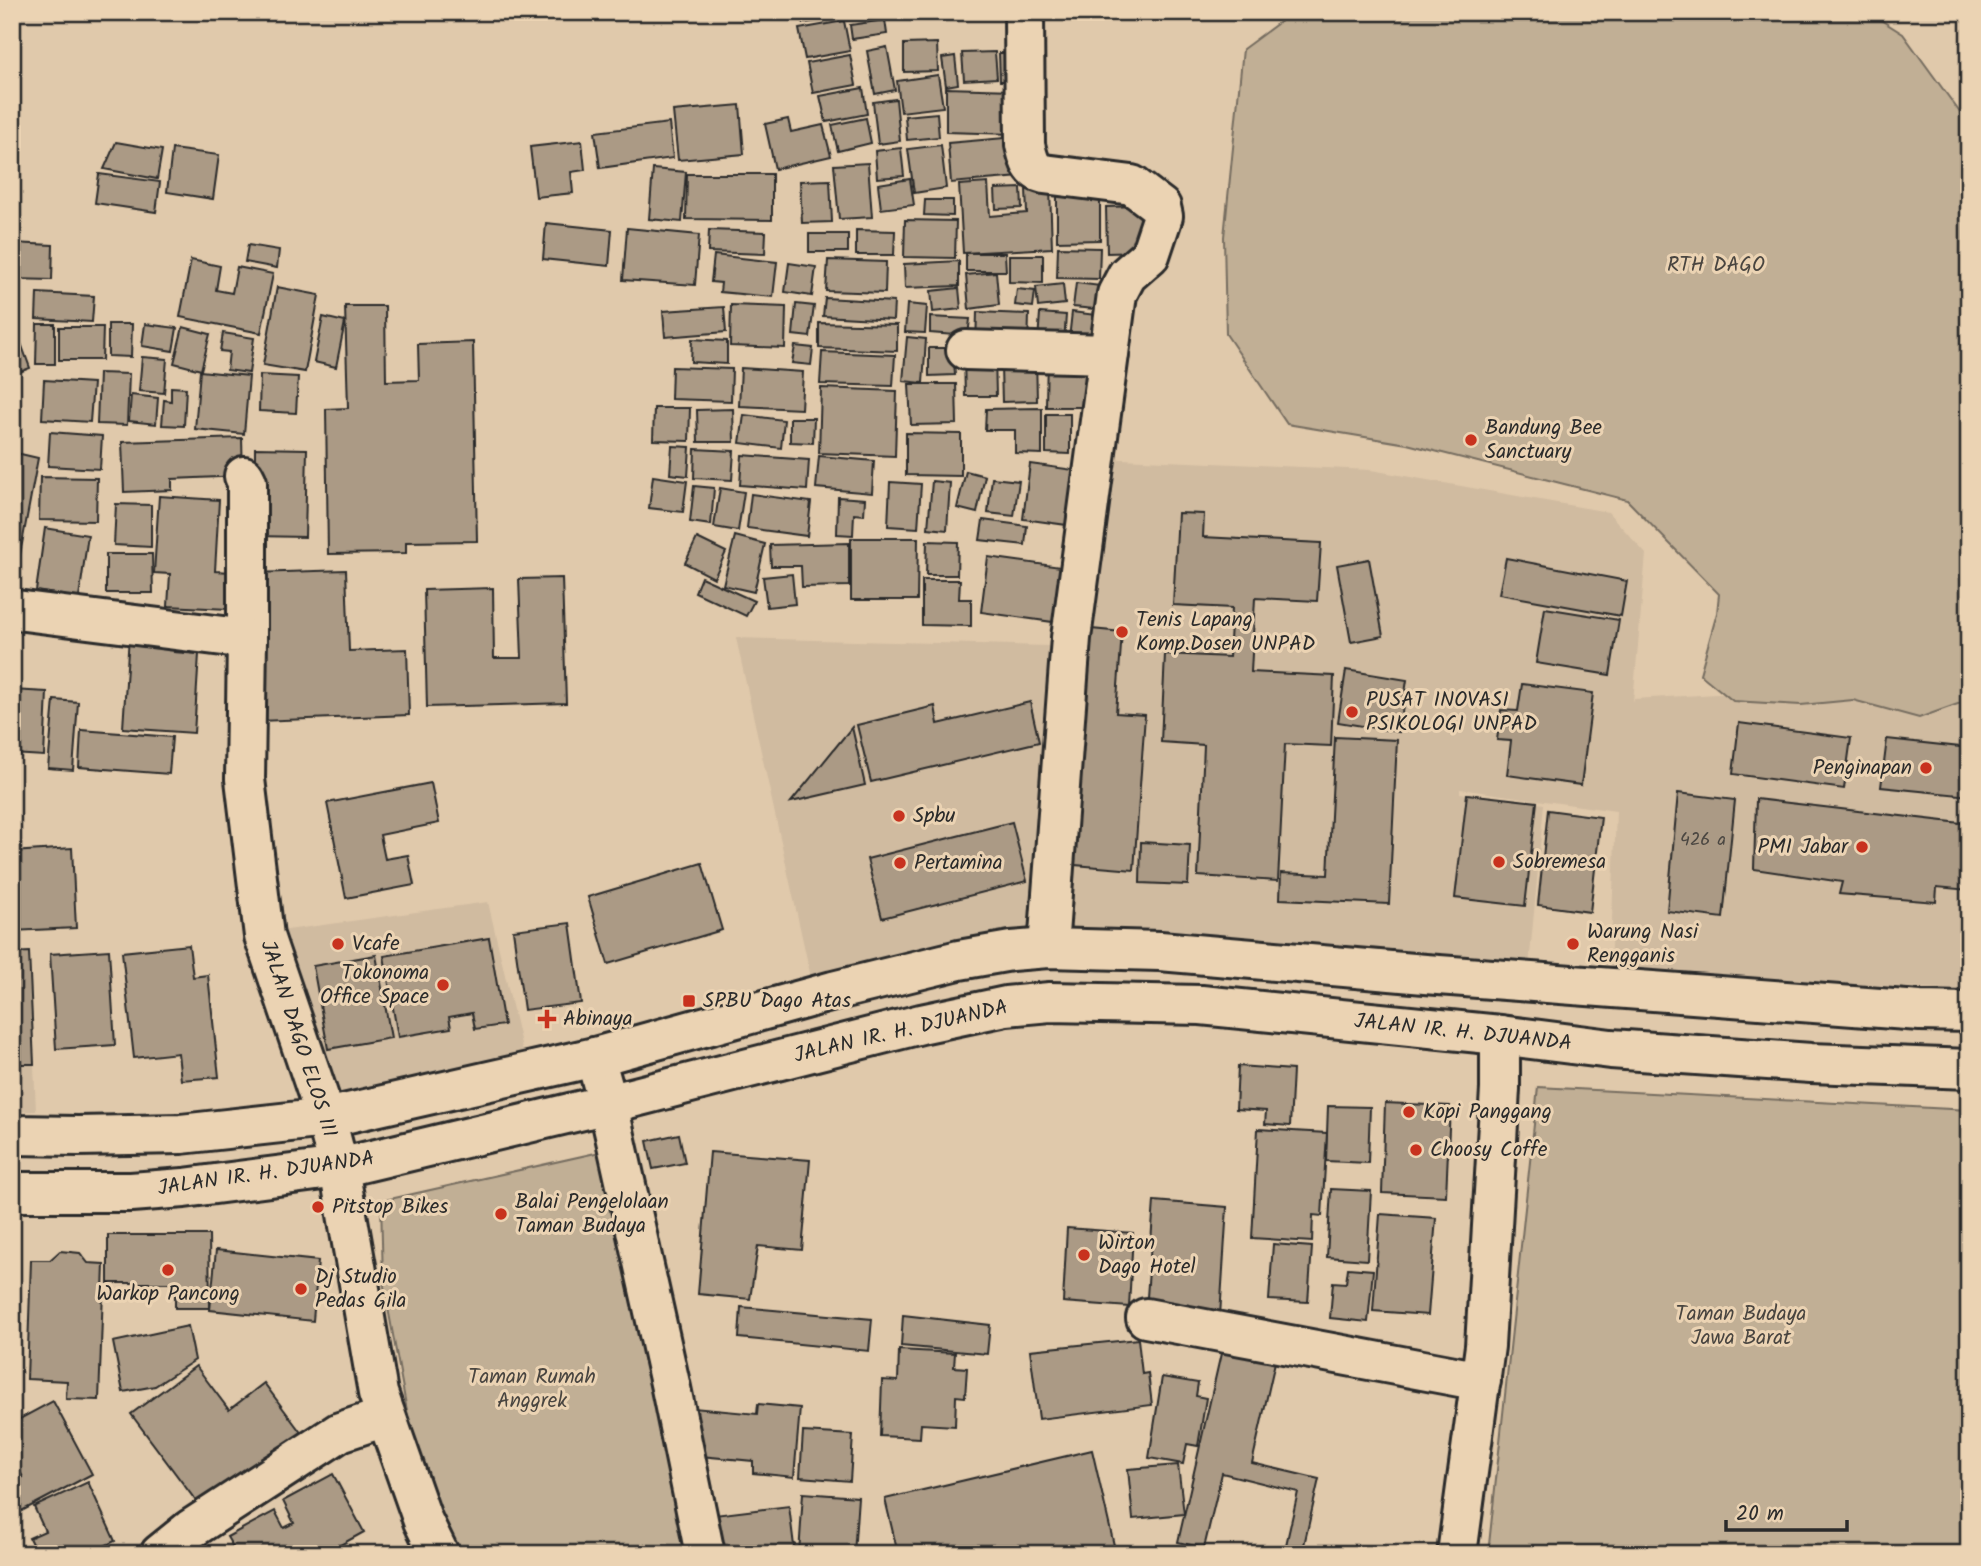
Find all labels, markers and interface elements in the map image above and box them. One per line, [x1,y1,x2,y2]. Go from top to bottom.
park label: RTH DAGO [1667,249,1765,282]
place label: Bandung Bee Sanctuary [1485,412,1602,469]
marker: Bandung Bee Sanctuary [1463,432,1479,448]
place label: Tenis Lapang Komp.Dosen UNPAD [1136,604,1315,661]
marker: Tenis Lapang Komp.Dosen UNPAD [1114,624,1130,640]
place label: PUSAT INOVASI PSIKOLOGI UNPAD [1366,684,1537,741]
marker: PUSAT INOVASI PSIKOLOGI UNPAD [1344,704,1360,720]
place label: Penginapan [1813,752,1912,785]
marker: Penginapan [1918,760,1934,776]
place label: Spbu [913,800,955,833]
marker: Spbu [891,808,907,824]
house number: 426 a [1680,826,1726,855]
place label: PMI Jabar [1758,831,1849,864]
marker: PMI Jabar [1854,839,1870,855]
place label: Sobremesa [1513,846,1606,879]
place label: Pertamina [914,847,1003,880]
marker: Sobremesa [1491,854,1507,870]
marker: Pertamina [892,855,908,871]
place label: Warung Nasi Rengganis [1587,916,1699,973]
place label: Vcafe [352,928,400,961]
street label: JALAN DAGO ELOS III [251,936,345,1142]
marker: Vcafe [330,936,346,952]
marker: Warung Nasi Rengganis [1565,936,1581,952]
place label: Tokonoma Office Space [320,957,430,1014]
marker: Tokonoma Office Space [435,977,451,993]
place label: SPBU Dago Atas [703,985,851,1018]
street label: JALAN IR. H. DJUANDA [791,991,1011,1073]
marker: SPBU Dago Atas [681,993,697,1009]
place label: Abinaya [563,1003,633,1036]
street label: JALAN IR. H. DJUANDA [1353,1005,1573,1061]
marker: Abinaya [537,1009,557,1029]
place label: Kopi Panggang [1423,1096,1552,1129]
marker: Kopi Panggang [1401,1104,1417,1120]
place label: Choosy Coffe [1430,1134,1548,1167]
street label: JALAN IR. H. DJUANDA [156,1142,376,1206]
marker: Choosy Coffe [1408,1142,1424,1158]
place label: Balai Pengelolaan Taman Budaya [515,1186,669,1243]
place label: Pitstop Bikes [332,1191,448,1224]
marker: Pitstop Bikes [310,1199,326,1215]
marker: Balai Pengelolaan Taman Budaya [493,1206,509,1222]
place label: Wirton Dago Hotel [1098,1227,1196,1284]
marker: Wirton Dago Hotel [1076,1247,1092,1263]
place label: Dj Studio Pedas Gila [315,1261,406,1318]
marker: Warkop Pancong [160,1262,176,1278]
place label: Warkop Pancong [96,1278,240,1311]
marker: Dj Studio Pedas Gila [293,1281,309,1297]
park label: Taman Budaya Jawa Barat [1676,1298,1806,1355]
park label: Taman Rumah Anggrek [468,1361,596,1418]
scale bar [1726,1489,1846,1533]
text: 20 m [1736,1498,1784,1531]

